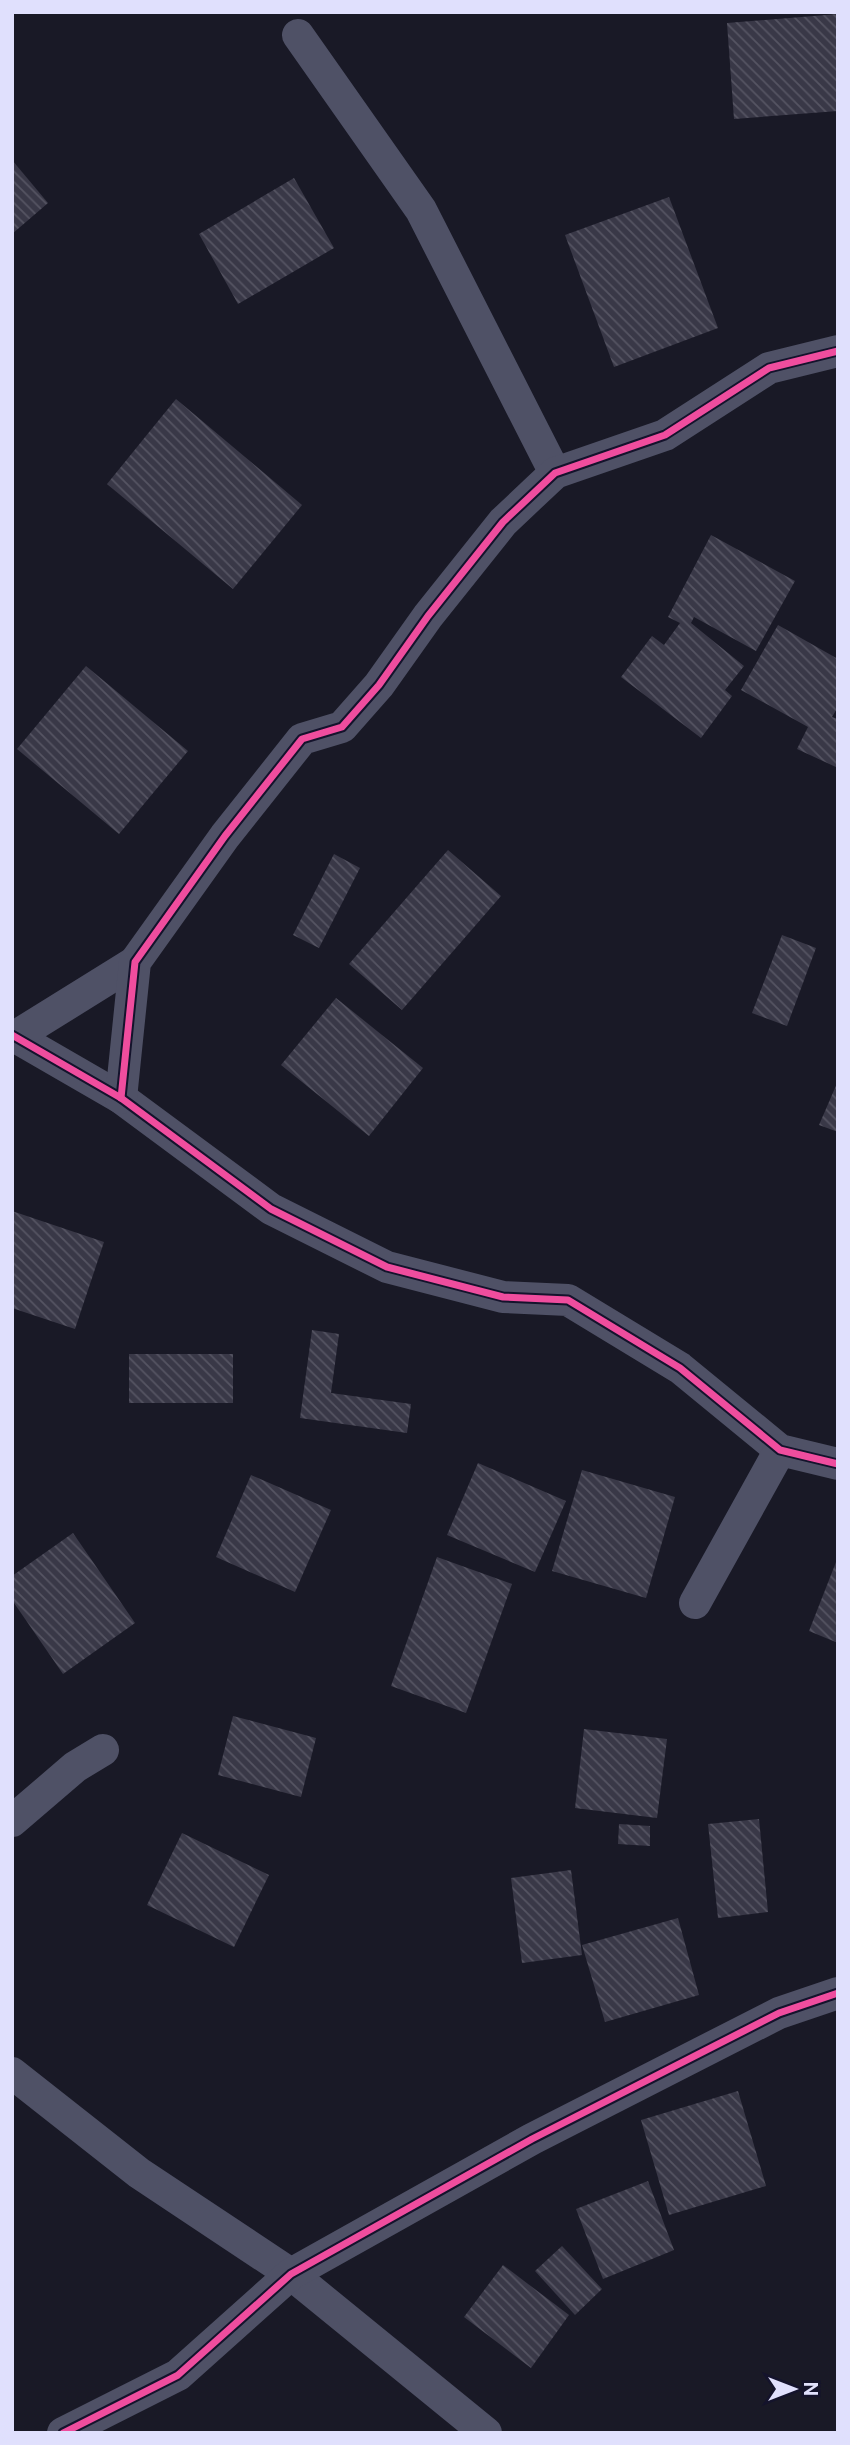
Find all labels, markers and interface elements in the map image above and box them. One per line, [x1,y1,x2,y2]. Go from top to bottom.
north arrow [759,2354,829,2424]
text: N [800,2382,822,2396]

